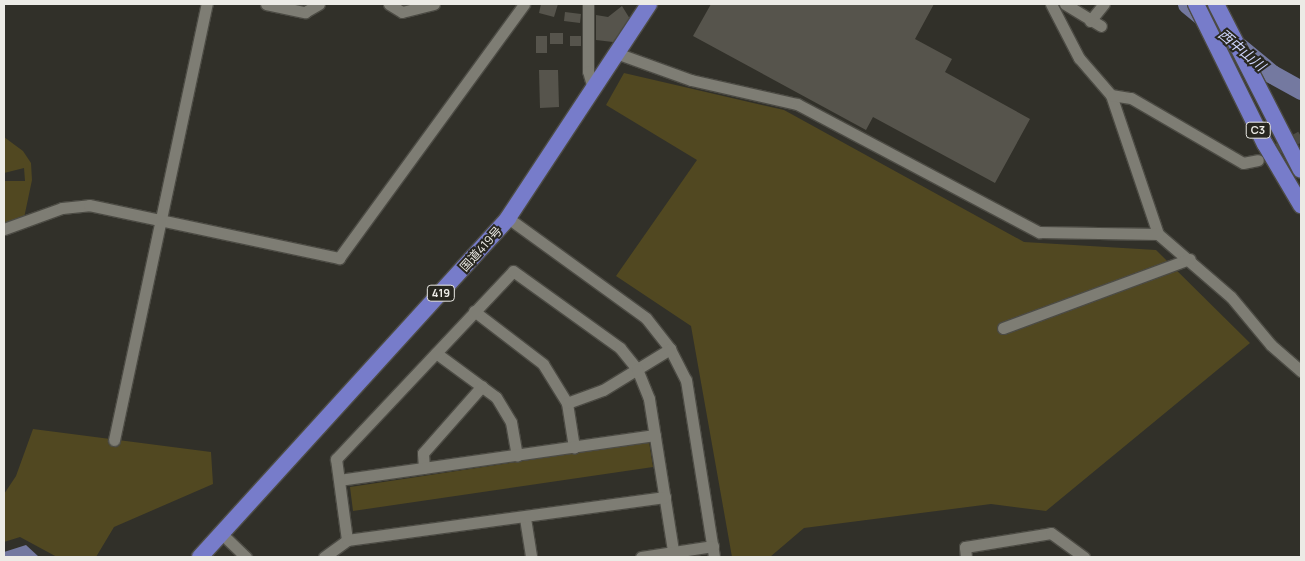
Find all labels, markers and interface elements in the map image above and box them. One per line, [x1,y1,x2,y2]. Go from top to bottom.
water label: 西中山川 [1215,26,1269,74]
road number: C3 [1246,122,1270,138]
street label: 国道419号 [457,224,505,274]
road number: 419 [426,284,456,302]

